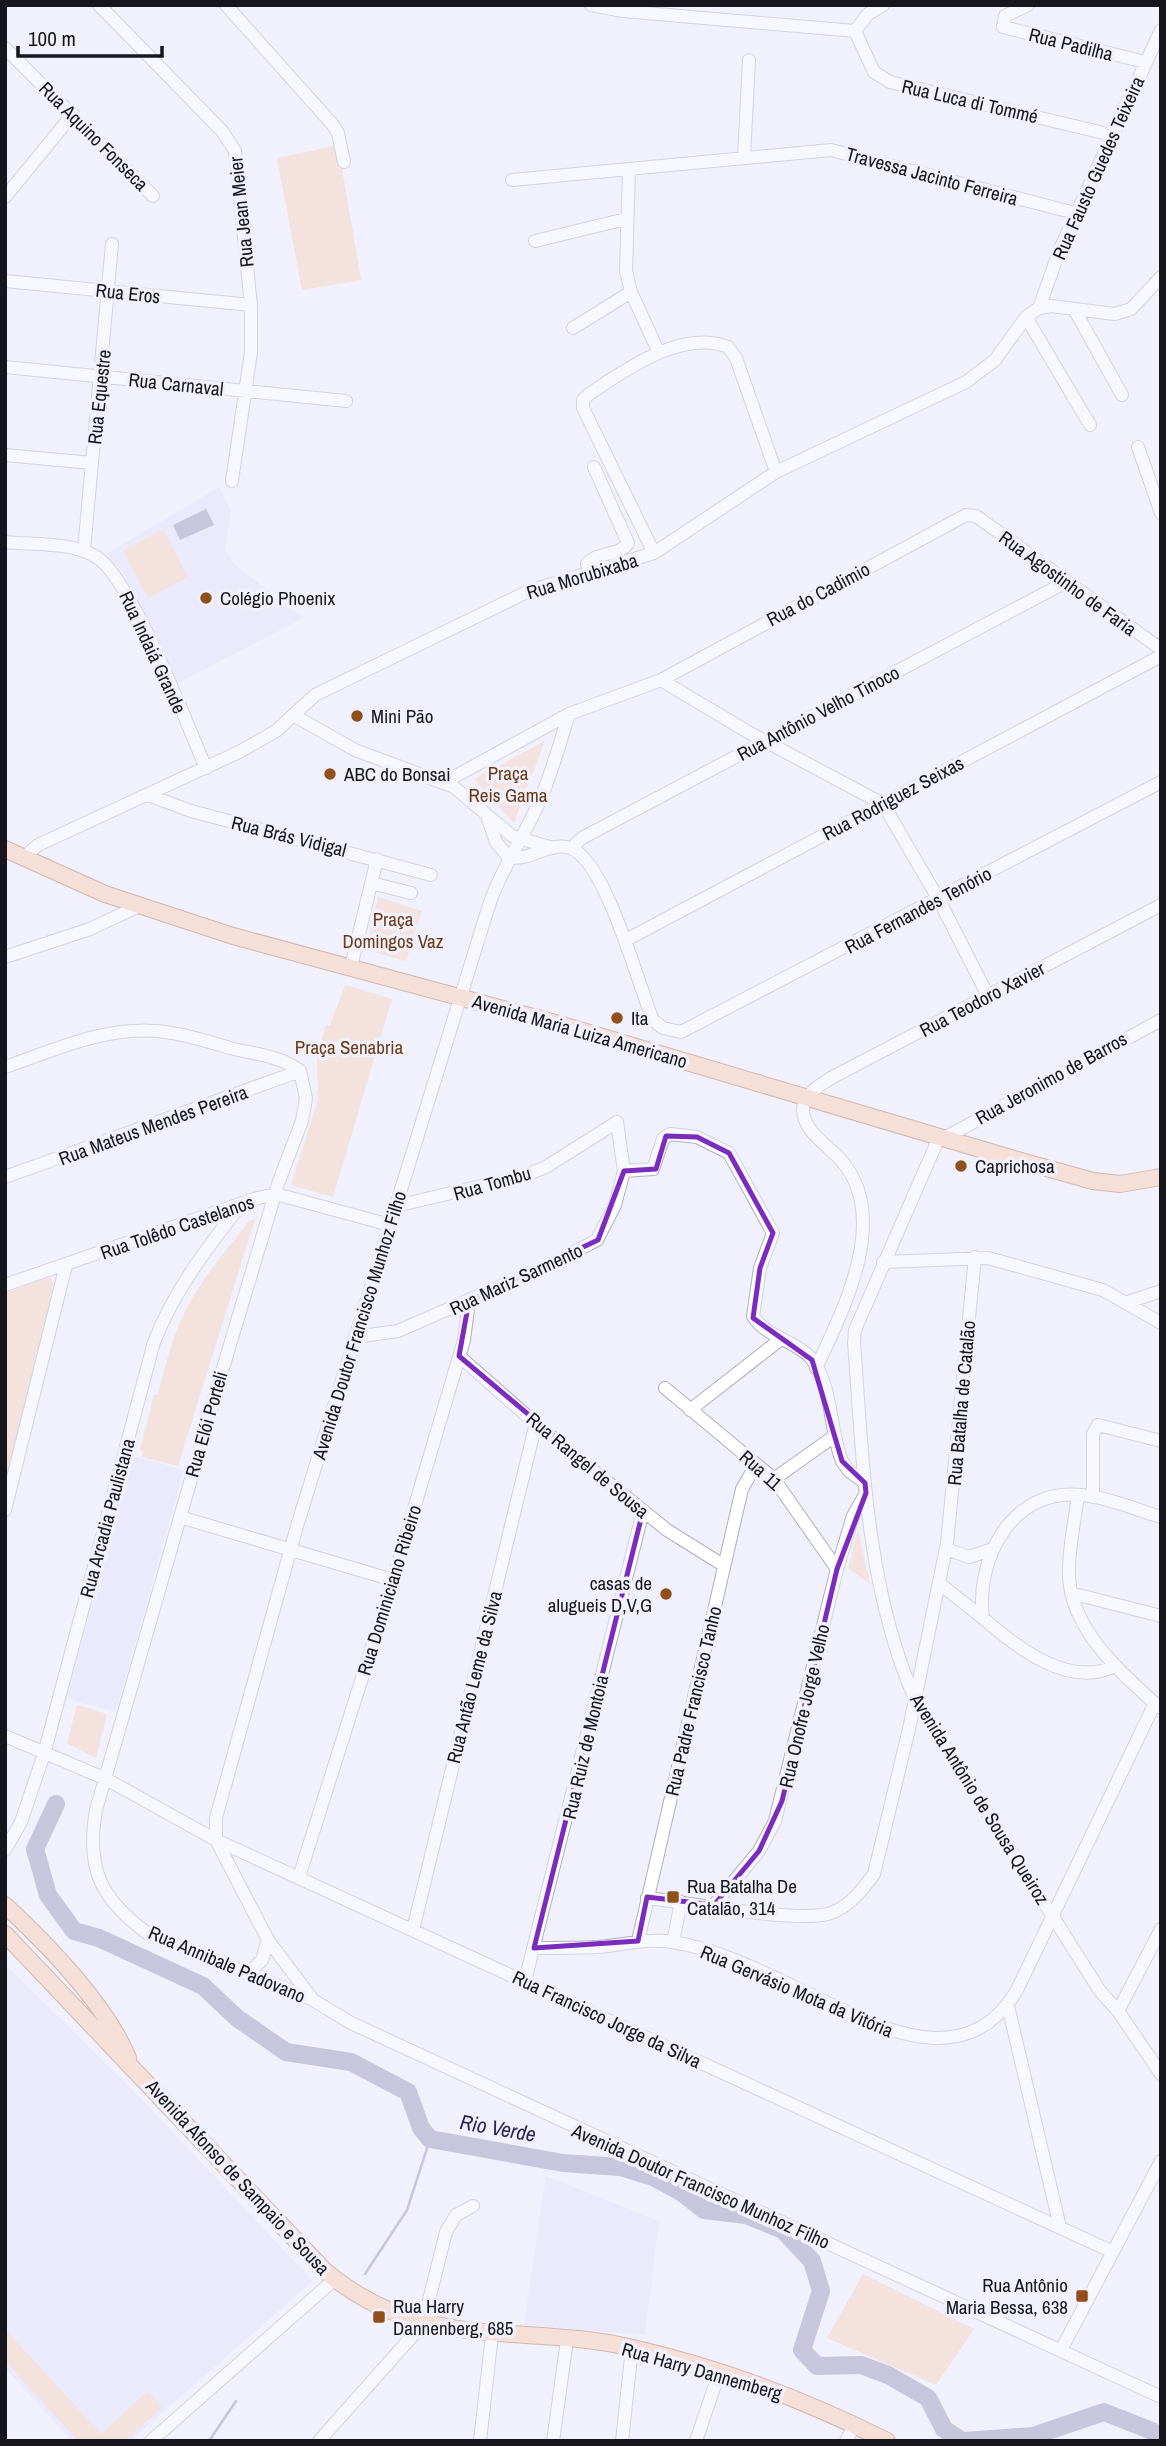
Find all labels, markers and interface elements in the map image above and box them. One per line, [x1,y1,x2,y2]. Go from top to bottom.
scale bar [18,14,161,58]
street label: Rua Padilha [1026,21,1116,67]
text: 100 m [28,24,76,53]
street label: Rua Fausto Guedes Teixeira [1046,72,1150,264]
street label: Rua Luca di Tommé [899,73,1041,129]
street label: Rua Aquino Fonseca [34,76,155,197]
street label: Travessa Jacinto Ferreira [843,141,1021,212]
street label: Rua Jean Meier [222,155,260,268]
street label: Rua Eros [94,277,162,309]
street label: Rua Equestre [81,348,117,446]
street label: Rua Carnaval [127,366,225,402]
street label: Rua Agostinho de Faria [994,524,1142,642]
street label: Rua Morubixaba [523,547,641,605]
street label: Rua do Cadimio [762,556,874,632]
place label: Colégio Phoenix [220,585,335,611]
street label: Rua Indaiá Grande [113,586,193,718]
marker: Colégio Phoenix [198,590,214,606]
street label: Rua Antônio Velho Tinoco [732,659,904,767]
place label: Mini Pão [371,703,433,729]
marker: Mini Pão [349,708,365,724]
street label: Rua Rodriguez Seixas [818,750,968,846]
park label: Praça Reis Gama [469,760,548,808]
place label: ABC do Bonsai [343,761,451,787]
marker: ABC do Bonsai [322,766,338,782]
street label: Rua Brás Vidigal [229,809,349,863]
street label: Rua Fernandes Tenório [840,860,996,960]
park label: Praça Domingos Vaz [342,906,444,954]
street label: Rua Teodoro Xavier [915,955,1050,1043]
street label: Avenida Maria Luiza Americano [469,988,690,1074]
place label: Ita [631,1005,649,1031]
marker: Ita [609,1010,625,1026]
street label: Rua Jeronimo de Barros [970,1025,1132,1131]
park label: Praça Senabria [295,1034,403,1060]
street label: Rua Mateus Mendes Pereira [55,1079,251,1171]
place label: Caprichosa [975,1153,1055,1179]
marker: Caprichosa [953,1158,969,1174]
street label: Rua Tombu [450,1160,534,1206]
street label: Rua Tolêdo Castelanos [97,1188,257,1265]
street label: Avenida Doutor Francisco Munhoz Filho [305,1188,412,1463]
street label: Rua Mariz Sarmento [445,1237,587,1321]
street label: Rua Batalha de Catalão [941,1319,981,1487]
street label: Rua Elói Porteli [178,1368,234,1480]
street label: Rua Rangel de Sousa [521,1406,655,1524]
street label: Rua Arcadia Paulistana [73,1435,141,1600]
street label: Rua 11 [734,1444,788,1496]
street label: Rua Dominiciano Ribeiro [351,1502,427,1678]
place label: casas de alugueis D,V,G [548,1570,652,1618]
marker: casas de alugueis D,V,G [658,1586,674,1602]
street label: Rua Antão Leme da Silva [440,1588,508,1766]
street label: Rua Padre Francisco Tanho [659,1604,727,1798]
street label: Rua Onofre Jorge Velho [773,1622,835,1790]
street label: Rua Ruiz de Montoia [556,1672,614,1822]
street label: Avenida Antônio de Sousa Queiroz [904,1688,1056,1910]
place label: Rua Batalha De Catalão, 314 [687,1873,797,1921]
marker: Rua Batalha De Catalão, 314 [665,1889,681,1905]
street label: Rua Annibale Padovano [145,1919,309,2009]
street label: Rua Gervásio Mota da Vitória [697,1939,898,2043]
street label: Rua Francisco Jorge da Silva [508,1964,706,2074]
street label: Avenida Afonso de Sampaio e Sousa [140,2073,336,2281]
water label: Rio Verde [458,2107,538,2149]
street label: Avenida Doutor Francisco Munhoz Filho [567,2117,834,2255]
place label: Rua Antônio Maria Bessa, 638 [946,2272,1068,2320]
marker: Rua Antônio Maria Bessa, 638 [1074,2288,1090,2304]
place label: Rua Harry Dannenberg, 685 [393,2293,514,2341]
marker: Rua Harry Dannenberg, 685 [371,2309,387,2325]
street label: Rua Harry Dannemberg [619,2336,785,2406]

